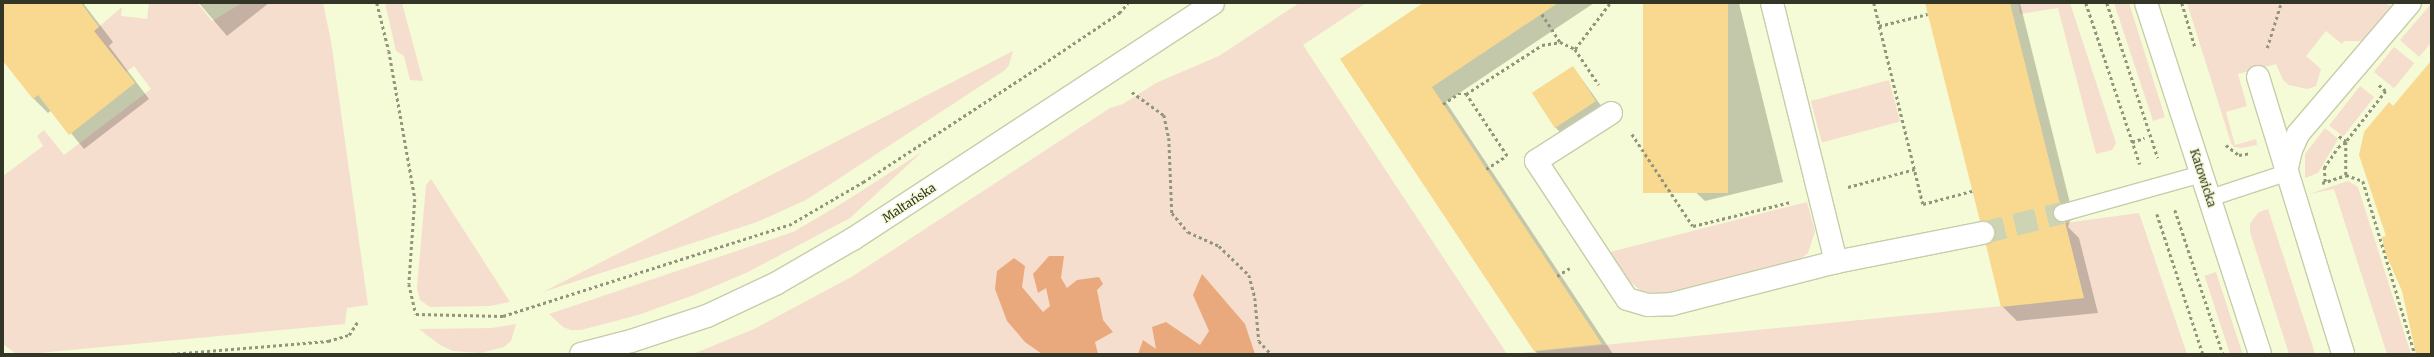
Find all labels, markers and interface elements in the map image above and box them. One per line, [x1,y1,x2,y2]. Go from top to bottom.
street label: Katowicka [2187,147,2219,209]
street label: Maltańska [880,180,938,226]

